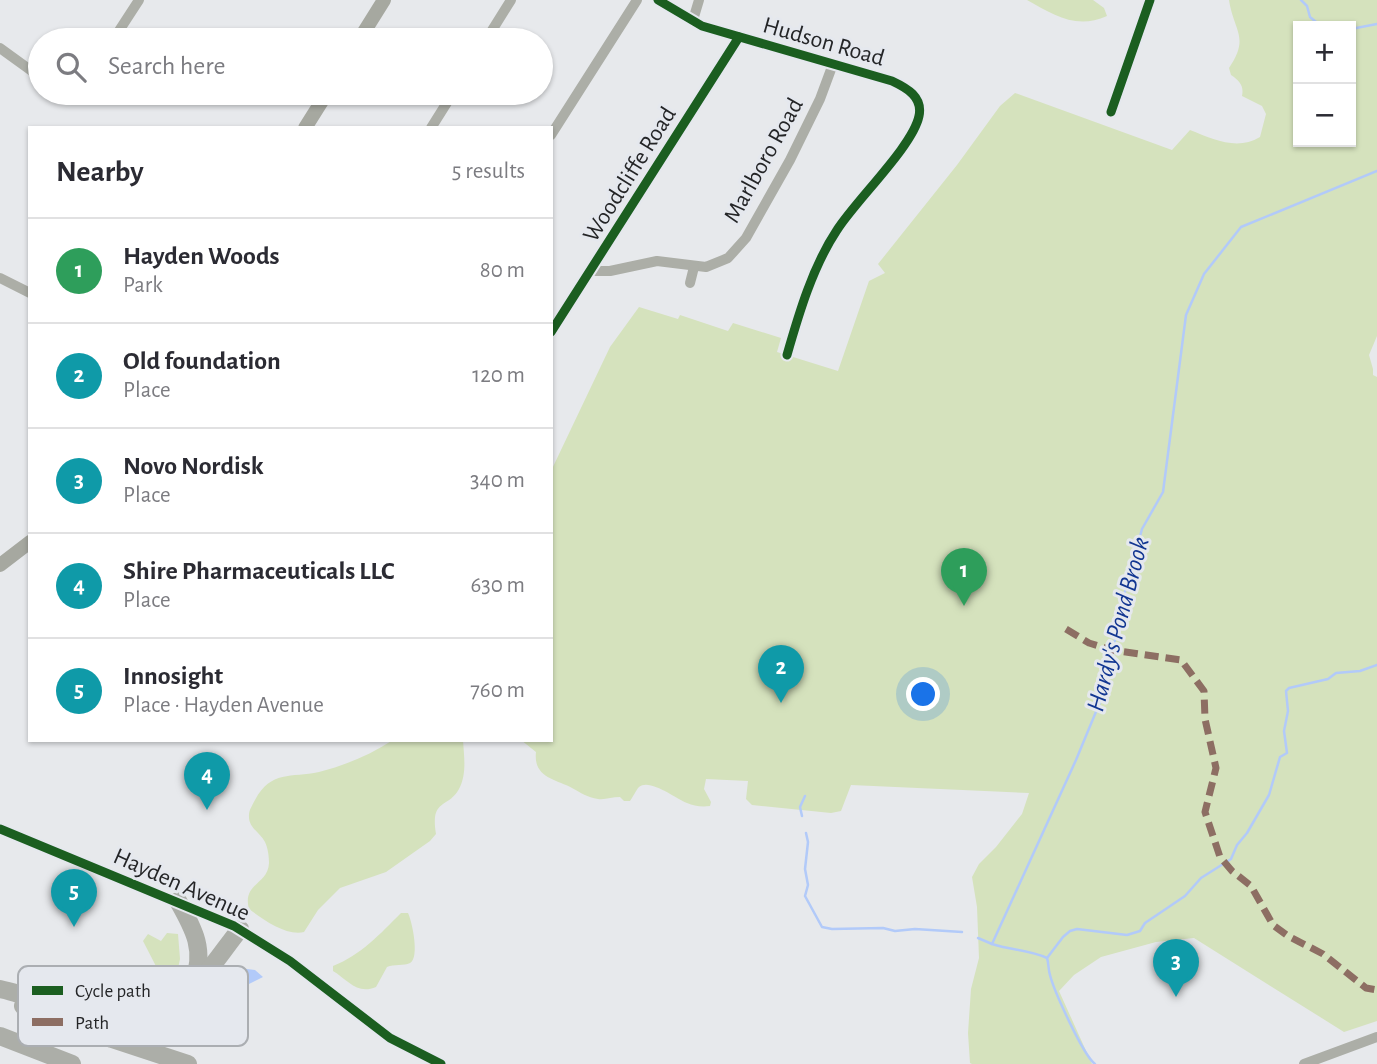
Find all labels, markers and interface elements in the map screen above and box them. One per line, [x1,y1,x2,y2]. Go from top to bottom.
street label: Hudson Road [760,13,887,71]
map controls [1293,21,1356,147]
button: + [1293,21,1356,84]
search box [28,28,553,105]
icon: search [52,48,90,86]
text: Search here [108,53,226,79]
button: − [1293,84,1356,147]
street label: Marlboro Road [720,94,808,227]
street label: Woodcliffe Road [579,103,681,246]
text: Nearby [56,157,144,187]
text: 5 results [452,160,525,183]
text: Hayden Woods [123,243,280,269]
text: 1 [75,259,83,282]
text: 80 m [480,259,525,282]
text: Park [123,274,163,297]
text: Old foundation [123,348,281,374]
text: 2 [74,364,84,387]
text: 120 m [472,364,525,387]
text: Place [123,379,171,402]
text: Novo Nordisk [123,453,264,479]
text: 3 [74,469,84,492]
text: 340 m [470,469,525,492]
text: Place [123,484,171,507]
water label: Hardy's Pond Brook [1082,534,1154,714]
pin: 1 [941,548,987,606]
text: Shire Pharmaceuticals LLC [123,558,394,584]
text: 4 [73,574,85,597]
text: 630 m [470,574,525,597]
text: Place [123,589,171,612]
pin: 2 [758,645,804,703]
text: Innosight [123,663,223,689]
your location [906,677,940,711]
text: 5 [74,679,84,702]
text: 760 m [470,679,525,702]
text: Place · Hayden Avenue [123,694,324,717]
pin: 4 [184,752,230,810]
street label: Hayden Avenue [110,844,253,926]
pin: 5 [51,869,97,927]
pin: 3 [1153,939,1199,997]
legend [18,966,248,1046]
text: Cycle path [75,982,151,1001]
text: Path [75,1014,109,1033]

